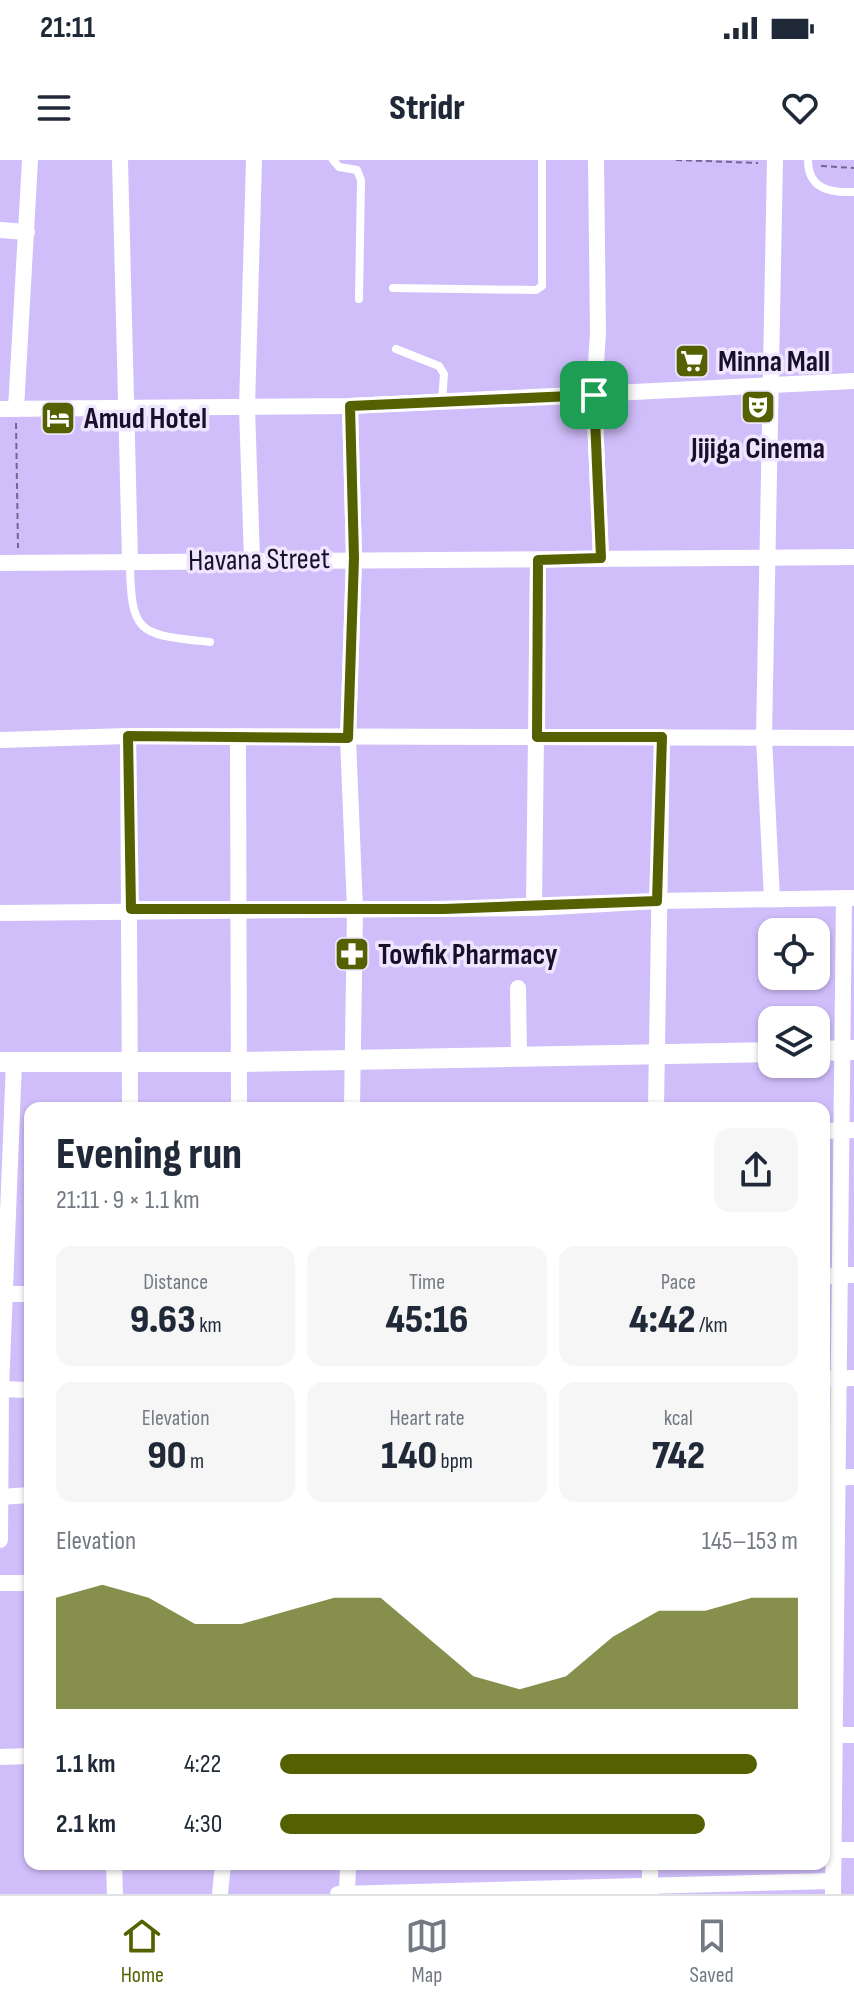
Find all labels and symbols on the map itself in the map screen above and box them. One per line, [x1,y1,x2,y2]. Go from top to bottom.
supermarket icon: Minna Mall [673,342,711,380]
place label: Minna Mall [718,344,830,380]
pin [560,361,628,429]
theatre icon: Jijiga Cinema [739,388,777,426]
hotel icon: Amud Hotel [39,399,77,437]
place label: Amud Hotel [83,401,207,437]
place label: Jijiga Cinema [690,431,825,467]
street label: Havana Street [188,541,330,579]
pharmacy icon: Towfik Pharmacy [333,935,371,973]
place label: Towfik Pharmacy [378,937,558,973]

